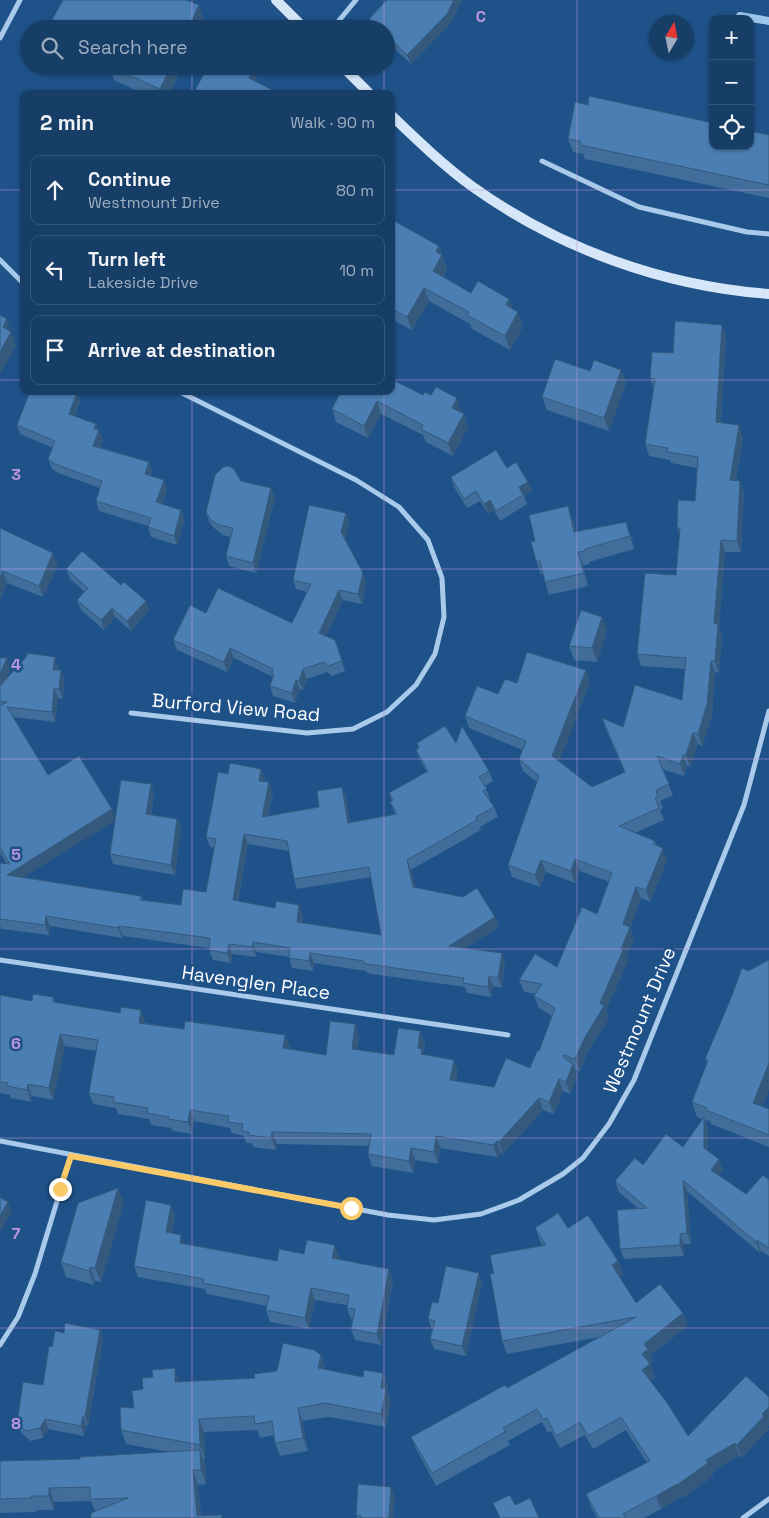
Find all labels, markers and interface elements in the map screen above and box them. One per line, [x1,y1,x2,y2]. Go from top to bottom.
text: C [476,6,486,27]
north arrow [649,15,694,60]
map controls [709,15,754,150]
button: + [709,15,754,60]
search box [20,20,395,75]
icon: search [38,34,66,62]
text: Search here [78,35,188,60]
button: − [709,60,754,105]
button: locate [709,105,754,150]
text: 2 min [40,109,94,136]
text: Walk · 90 m [290,112,375,133]
text: Continue [88,167,171,192]
icon: ahead [41,176,69,204]
text: 80 m [336,180,374,201]
text: Westmount Drive [88,192,220,213]
text: Turn left [88,247,166,272]
icon: left [41,256,69,284]
text: 10 m [339,260,374,281]
text: Lakeside Drive [88,272,198,293]
icon: arrive [41,336,69,364]
text: Arrive at destination [88,338,276,363]
text: 3 [11,464,21,485]
text: 4 [11,654,21,675]
street label: Burford View Road [151,688,321,727]
text: 5 [11,844,21,865]
street label: Westmount Drive [597,943,682,1097]
street label: Havenglen Place [180,960,332,1005]
text: 6 [11,1033,21,1054]
route end [49,1178,72,1201]
route start [340,1197,363,1220]
text: 7 [12,1223,21,1244]
text: 8 [11,1413,21,1434]

